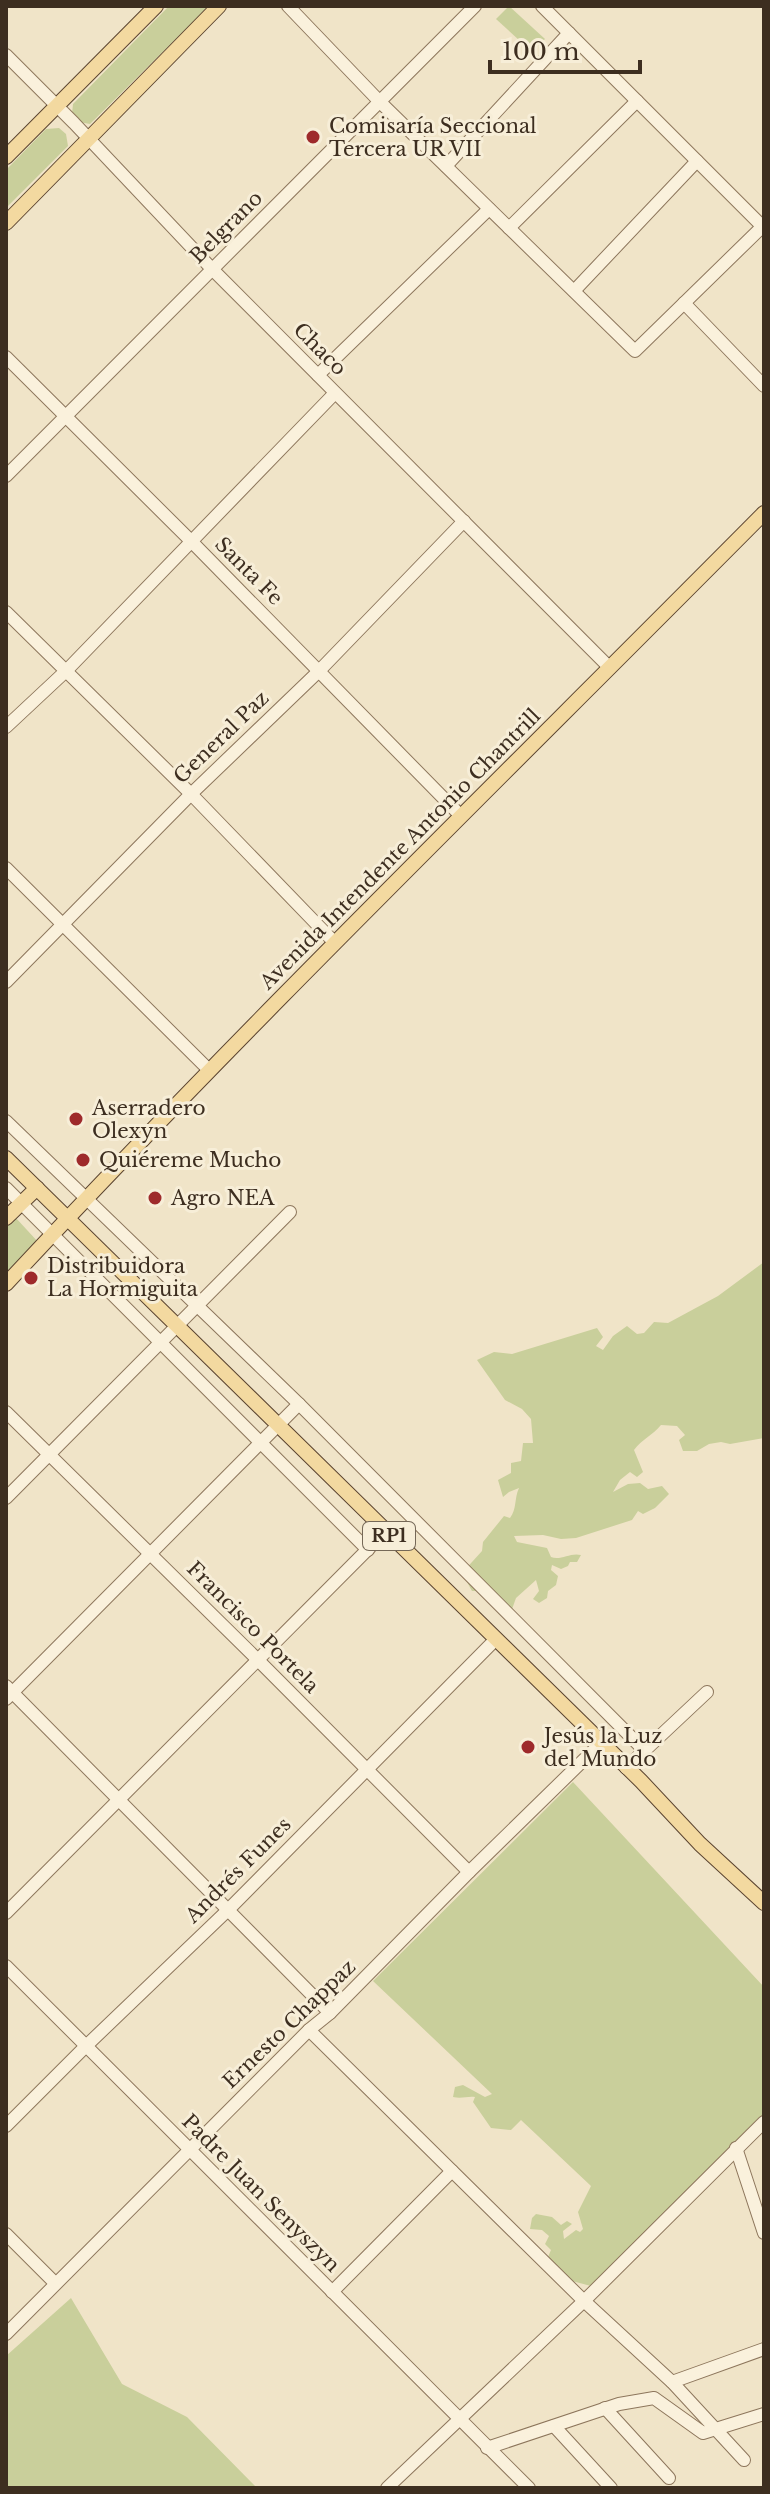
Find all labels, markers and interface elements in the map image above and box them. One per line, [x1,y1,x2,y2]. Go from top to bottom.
scale bar [490,24,640,74]
text: 100 m [502,37,580,66]
place label: Comisaría Seccional Tercera UR VII [329,114,537,161]
marker: Comisaría Seccional Tercera UR VII [304,128,322,146]
street label: Belgrano [185,186,267,268]
street label: Chaco [289,318,351,380]
street label: Santa Fe [210,532,288,610]
street label: General Paz [169,686,273,788]
street label: Avenida Intendente Antonio Chantrill [254,704,545,995]
place label: Aserradero Olexyn [91,1096,206,1143]
marker: Aserradero Olexyn [67,1110,85,1128]
place label: Quiéreme Mucho [99,1148,281,1172]
marker: Quiéreme Mucho [74,1151,92,1169]
place label: Agro NEA [170,1186,275,1210]
marker: Agro NEA [146,1189,164,1207]
place label: Distribuidora La Hormiguita [47,1254,199,1301]
marker: Distribuidora La Hormiguita [22,1269,40,1287]
road number: RP1 [363,1522,415,1550]
street label: Francisco Portela [182,1556,324,1698]
place label: Jesús la Luz del Mundo [541,1724,662,1771]
marker: Jesús la Luz del Mundo [519,1738,537,1756]
street label: Andrés Funes [180,1812,296,1928]
street label: Ernesto Chappaz [218,1955,360,2093]
street label: Padre Juan Senyszyn [177,2109,345,2277]

